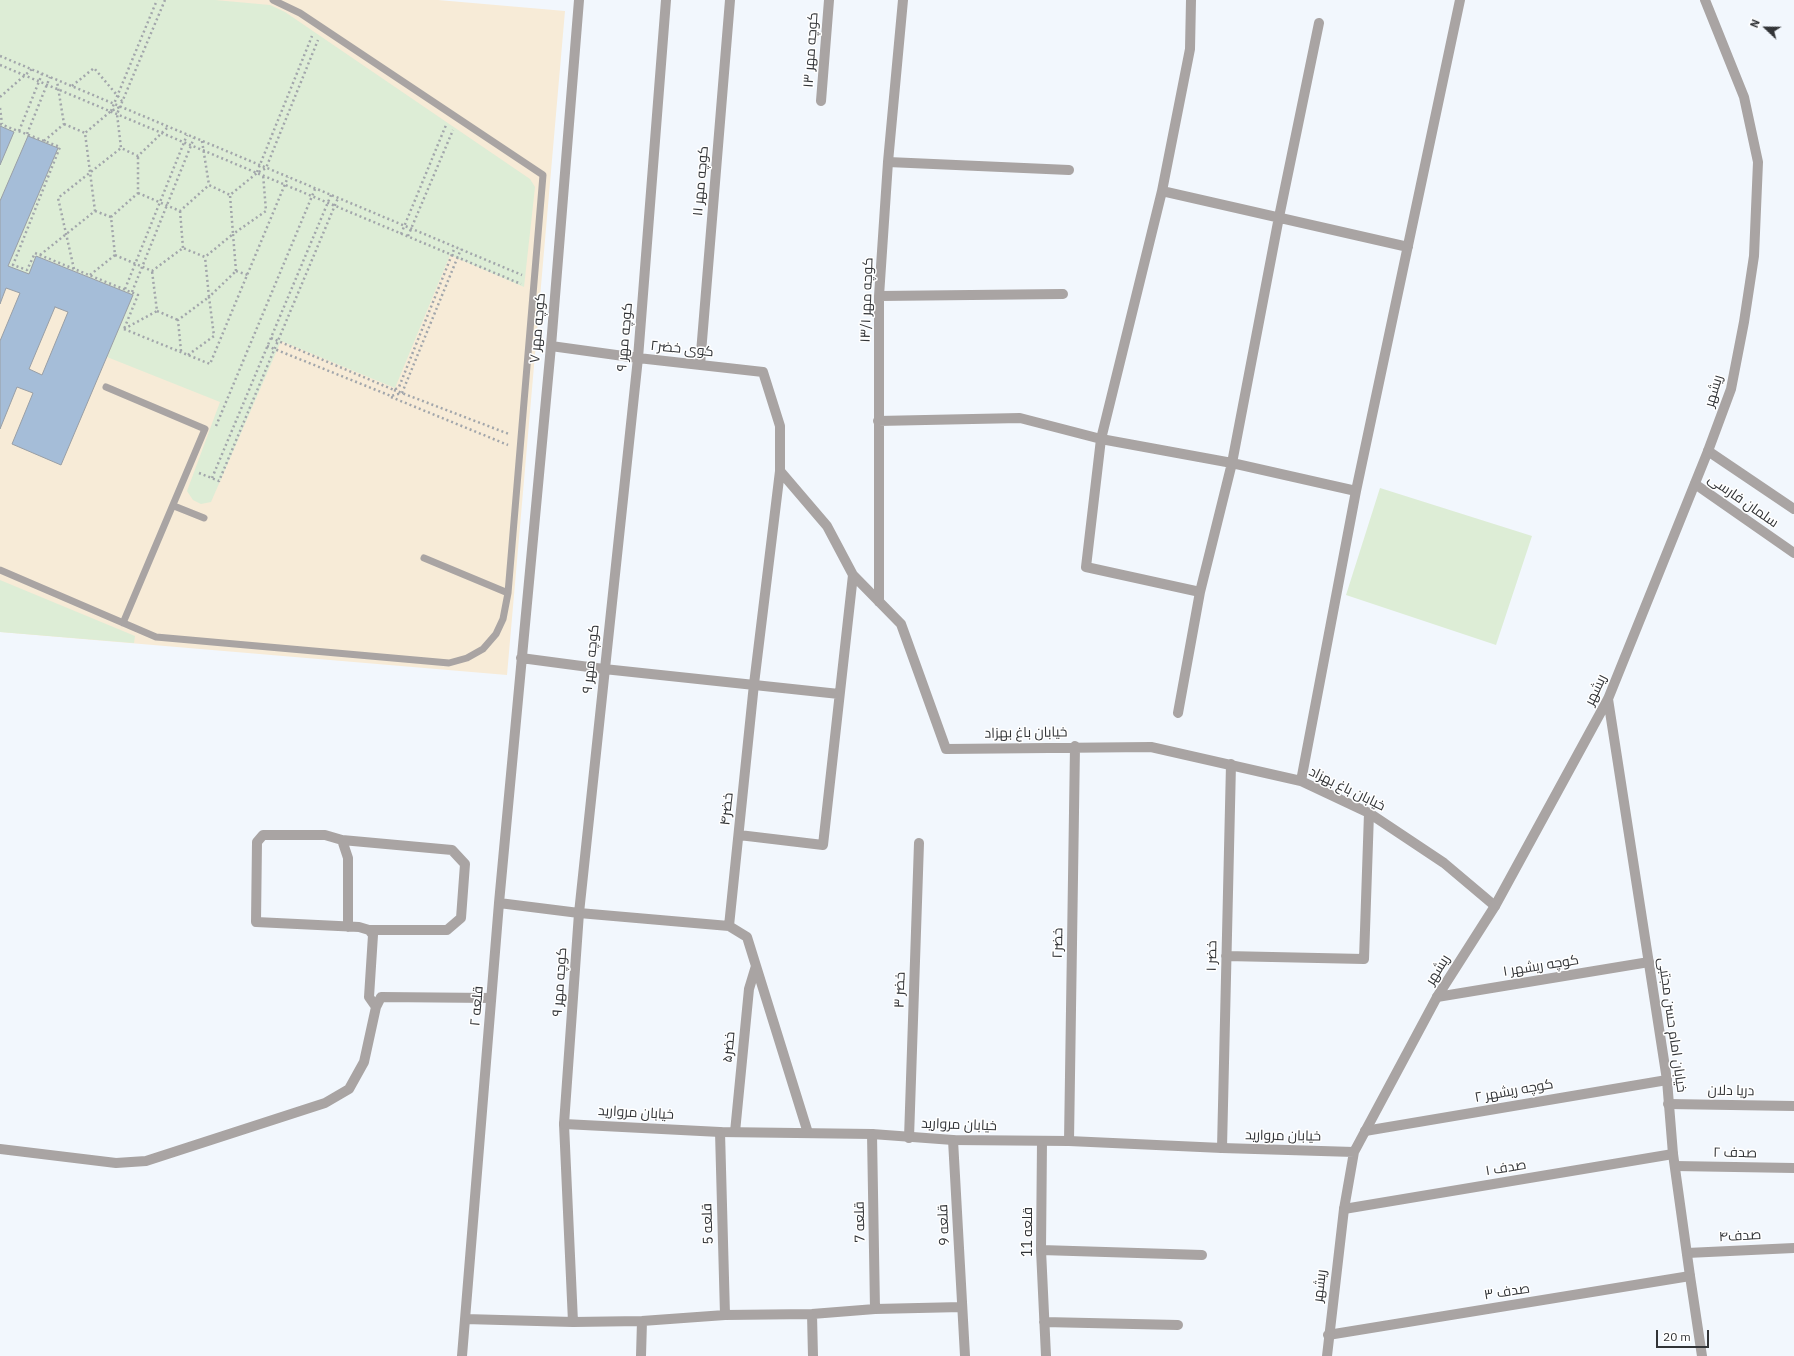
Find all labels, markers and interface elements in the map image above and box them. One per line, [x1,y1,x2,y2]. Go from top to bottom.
north arrow [1746,8,1786,48]
street label: کوچه مهر ۱۳ [800,12,822,88]
text: N [1747,17,1763,30]
street label: کوچه مهر ۱۱ [690,145,712,217]
street label: کوچه مهر ۱۳/۱ [857,257,877,343]
street label: کوچه مهر ۷ [527,292,549,364]
street label: کوچه مهر ۹ [614,302,636,372]
street label: کوی خضر۲ [650,337,714,361]
street label: ریشهر [1701,373,1727,409]
street label: سلمان فارسی [1704,471,1782,531]
street label: کوچه مهر ۹ [579,624,603,694]
street label: ریشهر [1581,672,1611,708]
street label: خیابان باغ بهزاد [984,724,1068,742]
street label: خیابان باغ بهزاد [1306,763,1388,815]
street label: خضر۴ [717,792,737,826]
street label: خضر۲ [1049,927,1067,959]
street label: خضر ۱ [1203,940,1221,972]
street label: کوچه مهر ۹ [549,947,571,1017]
street label: ریشهر [1422,952,1454,988]
street label: کوچه ریشهر ۱ [1502,952,1580,980]
street label: خیابان امام حسن مجتبی [1654,956,1690,1094]
street label: خضر ۳ [891,972,909,1008]
street label: قلعه ۲ [467,985,487,1027]
street label: خضر۵ [719,1031,739,1063]
street label: کوچه ریشهر ۲ [1473,1076,1555,1106]
street label: دریا دلان [1707,1082,1755,1100]
street label: خیابان مروارید [598,1103,674,1123]
street label: خیابان مروارید [921,1115,997,1135]
street label: خیابان مروارید [1245,1127,1321,1145]
street label: صدف ۲ [1713,1144,1757,1162]
street label: صدف ۱ [1484,1156,1528,1180]
street label: قلعه 7 [851,1201,869,1243]
street label: قلعه 5 [699,1203,717,1245]
street label: قلعه 9 [935,1204,953,1246]
street label: قلعه 11 [1020,1207,1036,1257]
street label: صدف۴ [1718,1226,1762,1246]
street label: ریشهر [1310,1269,1330,1303]
street label: صدف ۳ [1483,1280,1531,1304]
scale bar [1658,1322,1711,1348]
text: 20 m [1663,1329,1691,1344]

